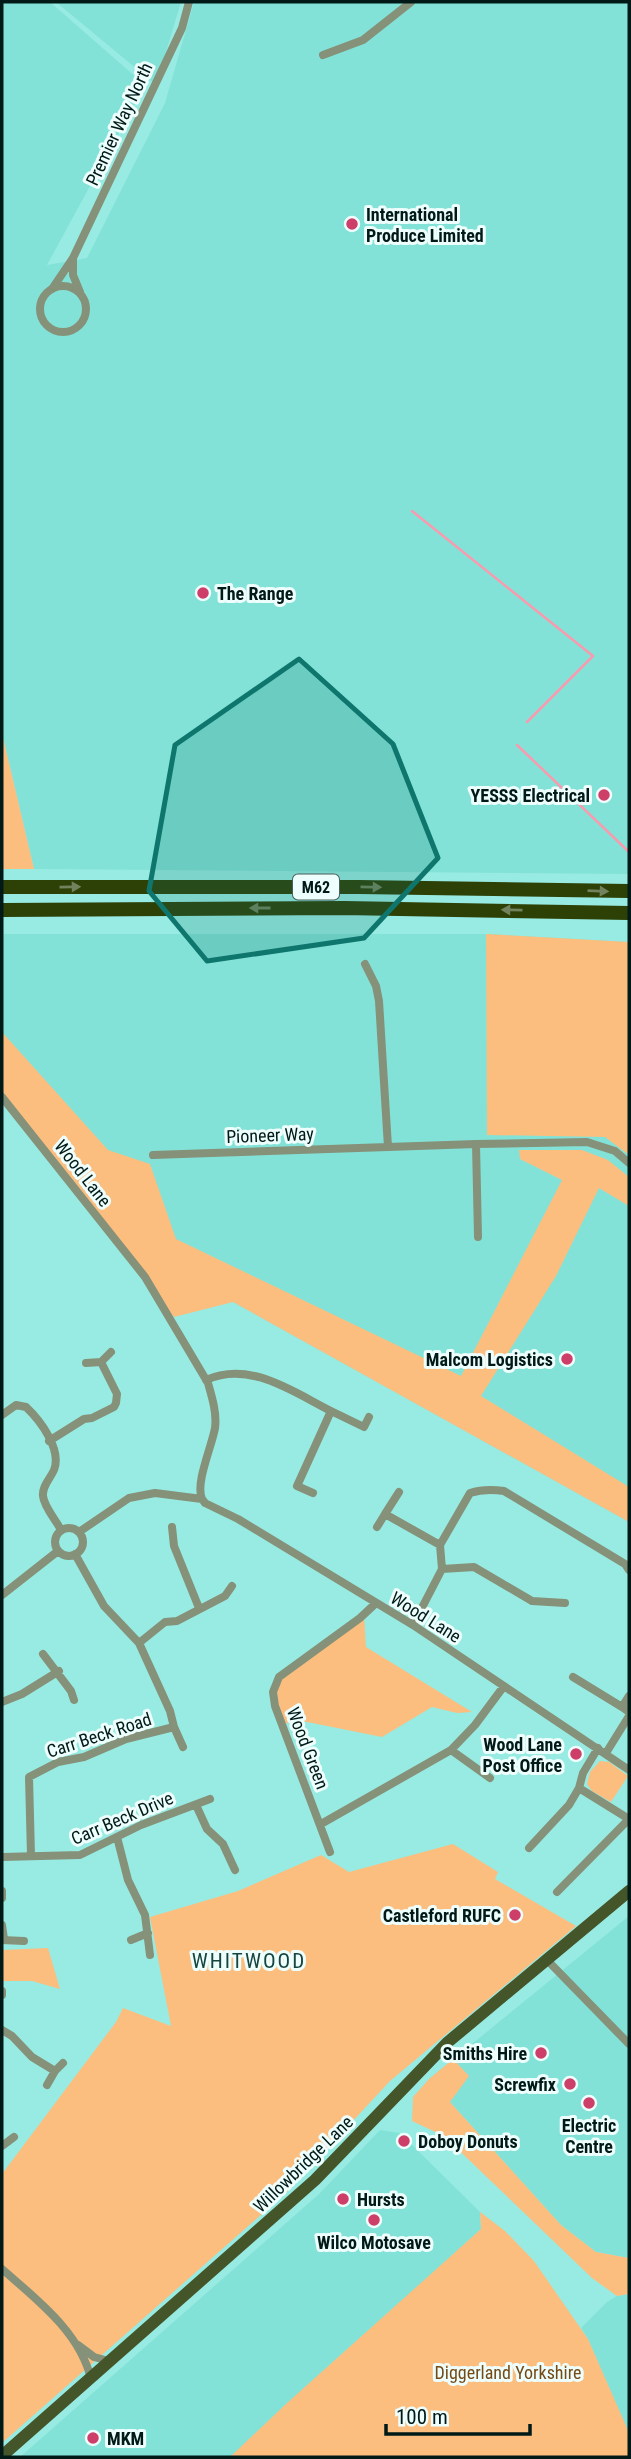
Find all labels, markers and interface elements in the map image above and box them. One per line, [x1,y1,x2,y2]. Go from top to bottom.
street label: Premier Way North [81,59,157,189]
place label: International Produce Limited [366,204,484,246]
marker: International Produce Limited [344,216,360,232]
place label: The Range [217,583,294,604]
marker: The Range [195,585,211,601]
place label: YESSS Electrical [471,785,590,806]
marker: YESSS Electrical [596,787,612,803]
road number: M62 [293,874,339,900]
one-way arrow [59,881,81,893]
one-way arrow [360,881,382,893]
one-way arrow [588,885,610,896]
one-way arrow [249,902,271,914]
one-way arrow [501,905,523,916]
street label: Pioneer Way [226,1123,315,1147]
street label: Wood Lane [50,1135,116,1211]
place label: Malcom Logistics [426,1349,553,1370]
marker: Malcom Logistics [559,1351,575,1367]
street label: Wood Lane [387,1587,465,1647]
street label: Wood Green [283,1704,333,1792]
street label: Carr Beck Road [44,1708,154,1762]
place label: Wood Lane Post Office [483,1734,562,1776]
marker: Wood Lane Post Office [568,1746,584,1762]
street label: Carr Beck Drive [68,1787,176,1849]
place label: Castleford RUFC [383,1905,501,1926]
marker: Castleford RUFC [507,1907,523,1923]
district label: WHITWOOD [192,1949,306,1973]
place label: Smiths Hire [443,2043,527,2064]
marker: Smiths Hire [533,2045,549,2061]
place label: Screwfix [494,2074,556,2095]
marker: Screwfix [562,2076,578,2092]
marker: Electric Centre [581,2095,597,2111]
street label: Willowbridge Lane [249,2111,357,2217]
place label: Electric Centre [562,2115,616,2157]
place label: Doboy Donuts [418,2131,518,2152]
marker: Doboy Donuts [396,2133,412,2149]
place label: Hursts [357,2189,405,2210]
marker: Hursts [335,2191,351,2207]
marker: Wilco Motosave [366,2212,382,2228]
place label: Wilco Motosave [317,2232,431,2253]
park label: Diggerland Yorkshire [435,2362,581,2383]
scale bar [386,2392,530,2436]
text: 100 m [396,2405,448,2429]
place label: MKM [107,2428,144,2449]
marker: MKM [85,2430,101,2446]

